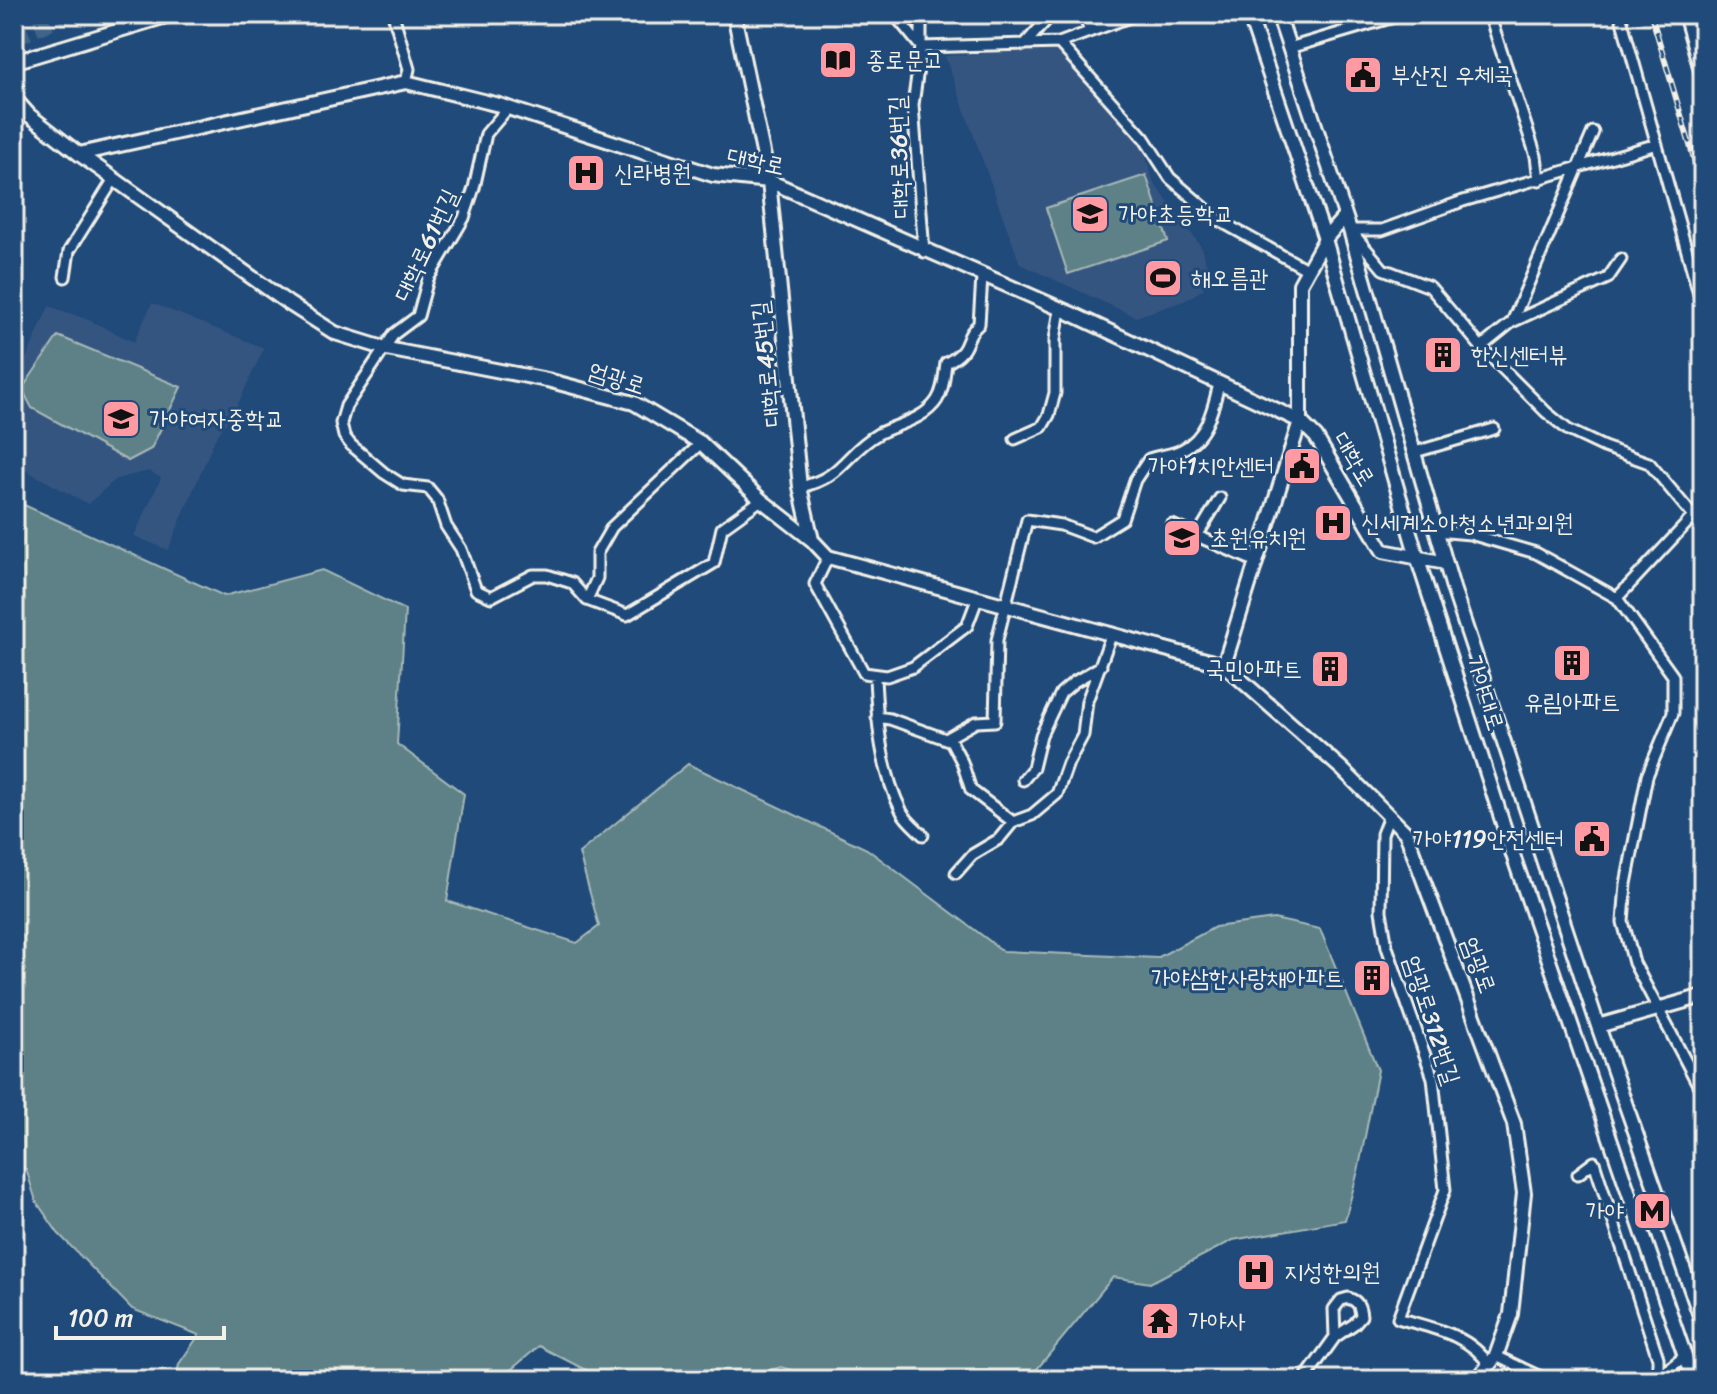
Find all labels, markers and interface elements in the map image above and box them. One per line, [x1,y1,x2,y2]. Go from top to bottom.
library icon: 종로문고 [817,39,859,81]
place label: 종로문고 [866,39,943,81]
public building icon: 부산진 우체국 [1342,54,1384,96]
place label: 부산진 우체국 [1391,54,1513,96]
street label: 대학로36번길 [876,95,922,219]
street label: 대학로 [723,134,789,188]
hospital icon: 신라병원 [565,152,607,194]
place label: 신라병원 [614,152,691,194]
street label: 대학로61번길 [382,182,470,308]
school or university icon: 가야초등학교 [1069,193,1111,235]
place label: 가야초등학교 [1118,193,1234,235]
sports icon: 해오름관 [1142,257,1184,299]
place label: 해오름관 [1191,257,1268,299]
street label: 대학로45번길 [739,299,793,429]
building icon: 한신센터뷰 [1422,334,1464,376]
place label: 한신센터뷰 [1471,334,1568,376]
street label: 엄광로 [583,349,651,407]
school or university icon: 가야여자중학교 [100,398,142,440]
place label: 가야여자중학교 [149,398,284,440]
street label: 대학로 [1321,423,1387,495]
place label: 가야1치안센터 [1148,445,1274,487]
public building icon: 가야1치안센터 [1281,445,1323,487]
hospital icon: 신세계소아청소년과의원 [1312,502,1354,544]
place label: 신세계소아청소년과의원 [1361,502,1573,544]
school or university icon: 초원유치원 [1161,517,1203,559]
place label: 초원유치원 [1210,517,1307,559]
building icon: 유림아파트 [1551,642,1593,684]
place label: 국민아파트 [1205,648,1302,690]
building icon: 국민아파트 [1309,648,1351,690]
street label: 가야대로 [1453,650,1517,736]
place label: 유림아파트 [1524,681,1620,723]
place label: 가야119안전센터 [1413,818,1564,860]
public building icon: 가야119안전센터 [1571,818,1613,860]
street label: 엄광로 [1449,931,1509,999]
street label: 엄광로312번길 [1391,950,1473,1090]
place label: 가야삼한사랑채아파트 [1151,957,1344,999]
building icon: 가야삼한사랑채아파트 [1351,957,1393,999]
place label: 가야 [1585,1190,1624,1232]
metro station icon: 가야 [1631,1190,1673,1232]
hospital icon: 지성한의원 [1235,1251,1277,1293]
place label: 지성한의원 [1284,1251,1381,1293]
scale bar [56,1290,224,1340]
text: 100 m [68,1297,133,1339]
temple icon: 가야사 [1139,1300,1181,1342]
place label: 가야사 [1188,1300,1246,1342]

